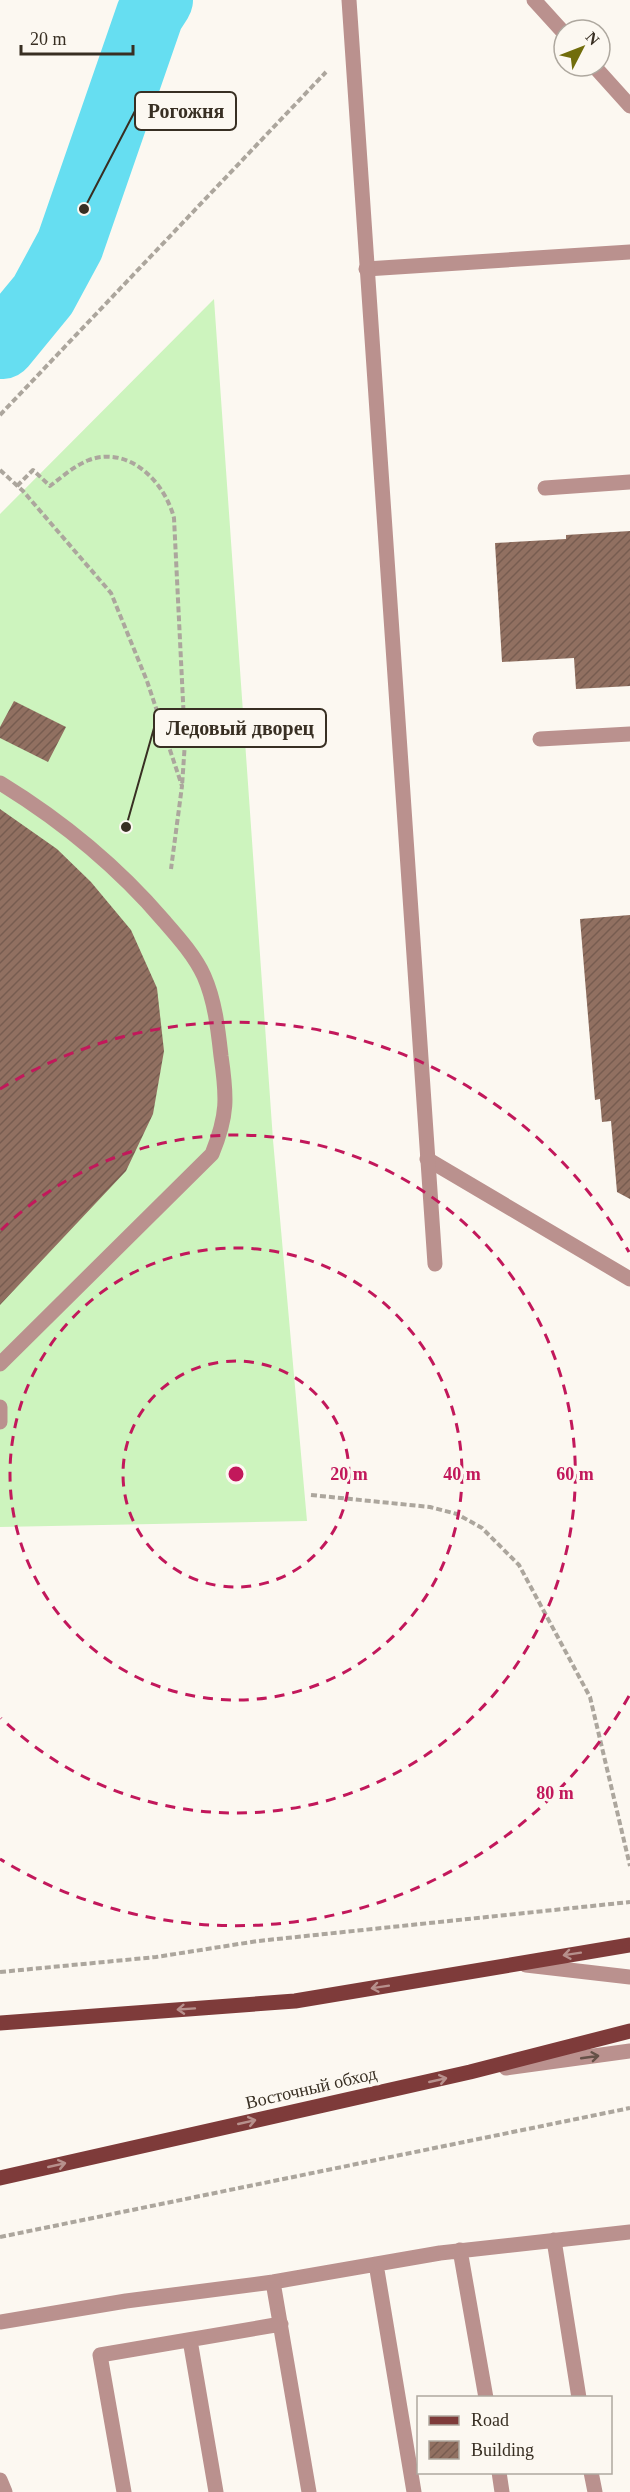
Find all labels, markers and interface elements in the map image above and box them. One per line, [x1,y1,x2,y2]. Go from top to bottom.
scale bar [21,18,134,56]
north arrow [552,18,612,78]
text: N [583,28,603,49]
text: 20 m [30,29,67,49]
callout: Рогожня [135,92,236,130]
text: Рогожня [148,100,225,122]
callout: Ледовый дворец [154,709,326,747]
text: Ледовый дворец [166,717,315,740]
centre of rings [226,1464,246,1484]
text: 20 m [330,1464,368,1484]
text: 40 m [443,1464,481,1484]
text: 60 m [556,1464,594,1484]
text: 80 m [536,1783,574,1803]
one-way arrow [563,1949,583,1960]
one-way arrow [371,1981,390,1992]
one-way arrow [177,2004,197,2015]
one-way arrow [580,2051,600,2062]
street label: Восточный обход [243,2063,379,2113]
one-way arrow [428,2073,447,2085]
one-way arrow [238,2116,257,2128]
one-way arrow [47,2159,66,2171]
legend [417,2396,612,2474]
text: Road [471,2410,509,2430]
text: Building [471,2440,534,2460]

